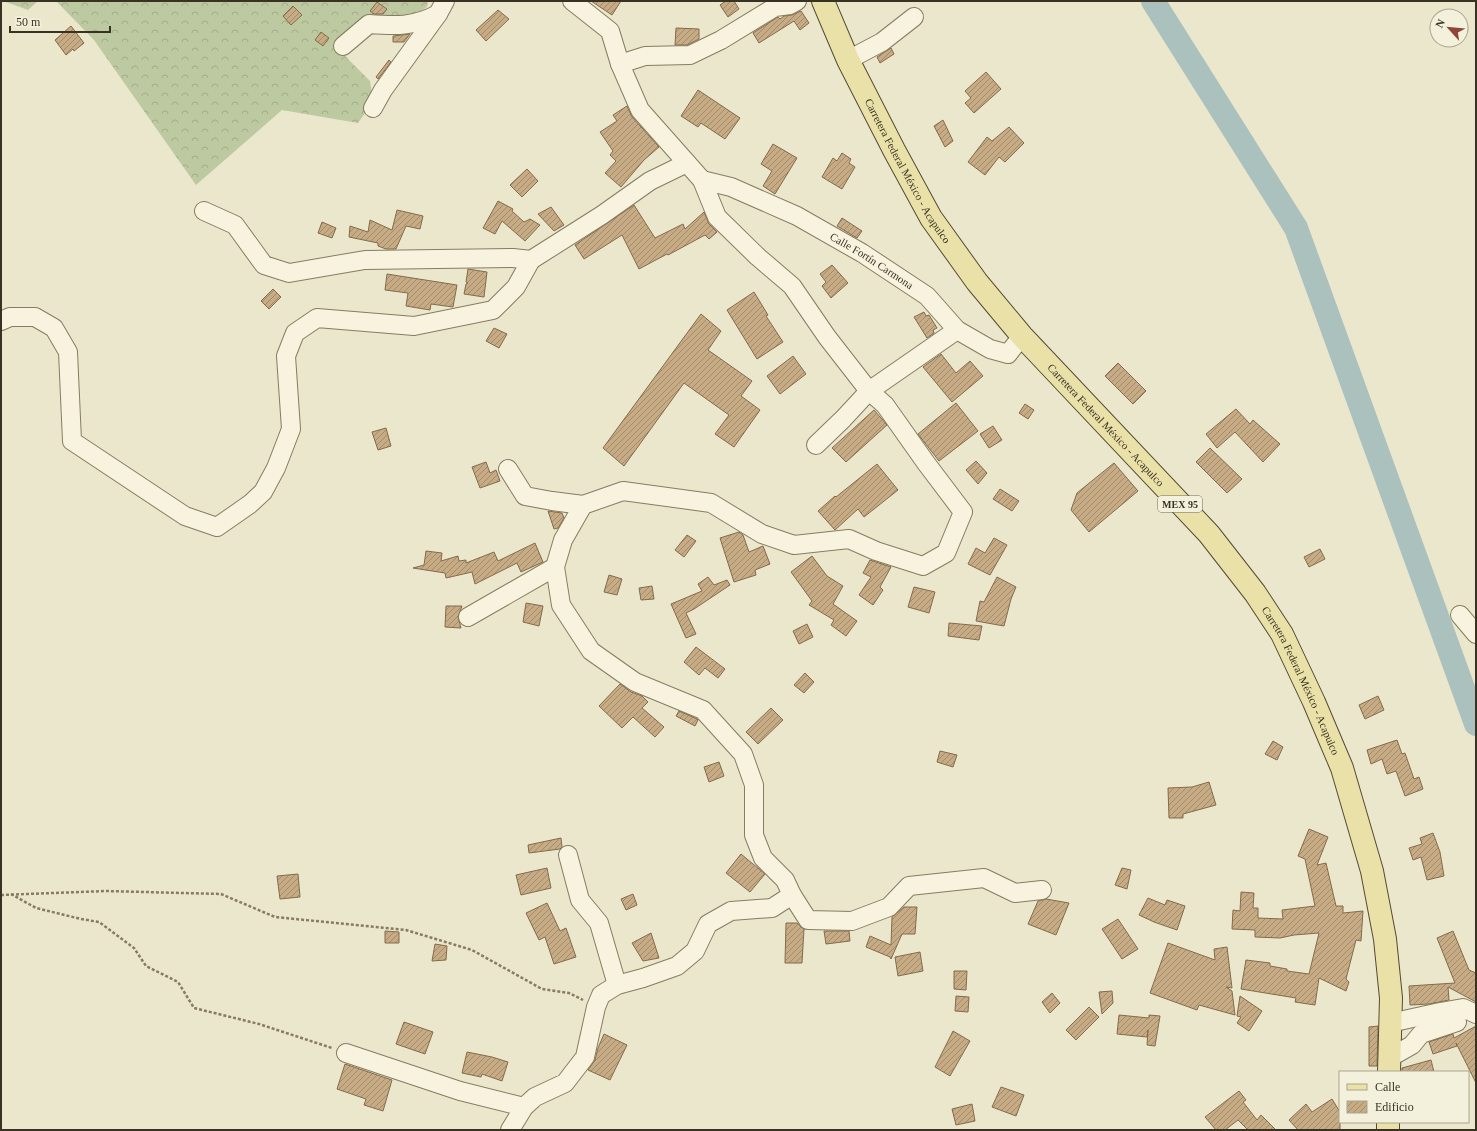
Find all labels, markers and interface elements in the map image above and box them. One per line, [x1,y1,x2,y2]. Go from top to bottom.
scale bar [10,8,110,34]
north arrow [1429,8,1469,48]
text: 50 m [16,15,41,29]
text: N [1433,17,1447,30]
street label: Carretera Federal México - Acapulco [863,96,953,246]
street label: Calle Fortín Carmona [828,230,916,291]
street label: Carretera Federal México - Acapulco [1045,361,1167,489]
road number: MEX 95 [1158,496,1202,512]
street label: Carretera Federal México - Acapulco [1259,604,1342,757]
legend [1339,1071,1469,1123]
text: Calle [1375,1080,1400,1094]
text: Edificio [1375,1100,1414,1114]

